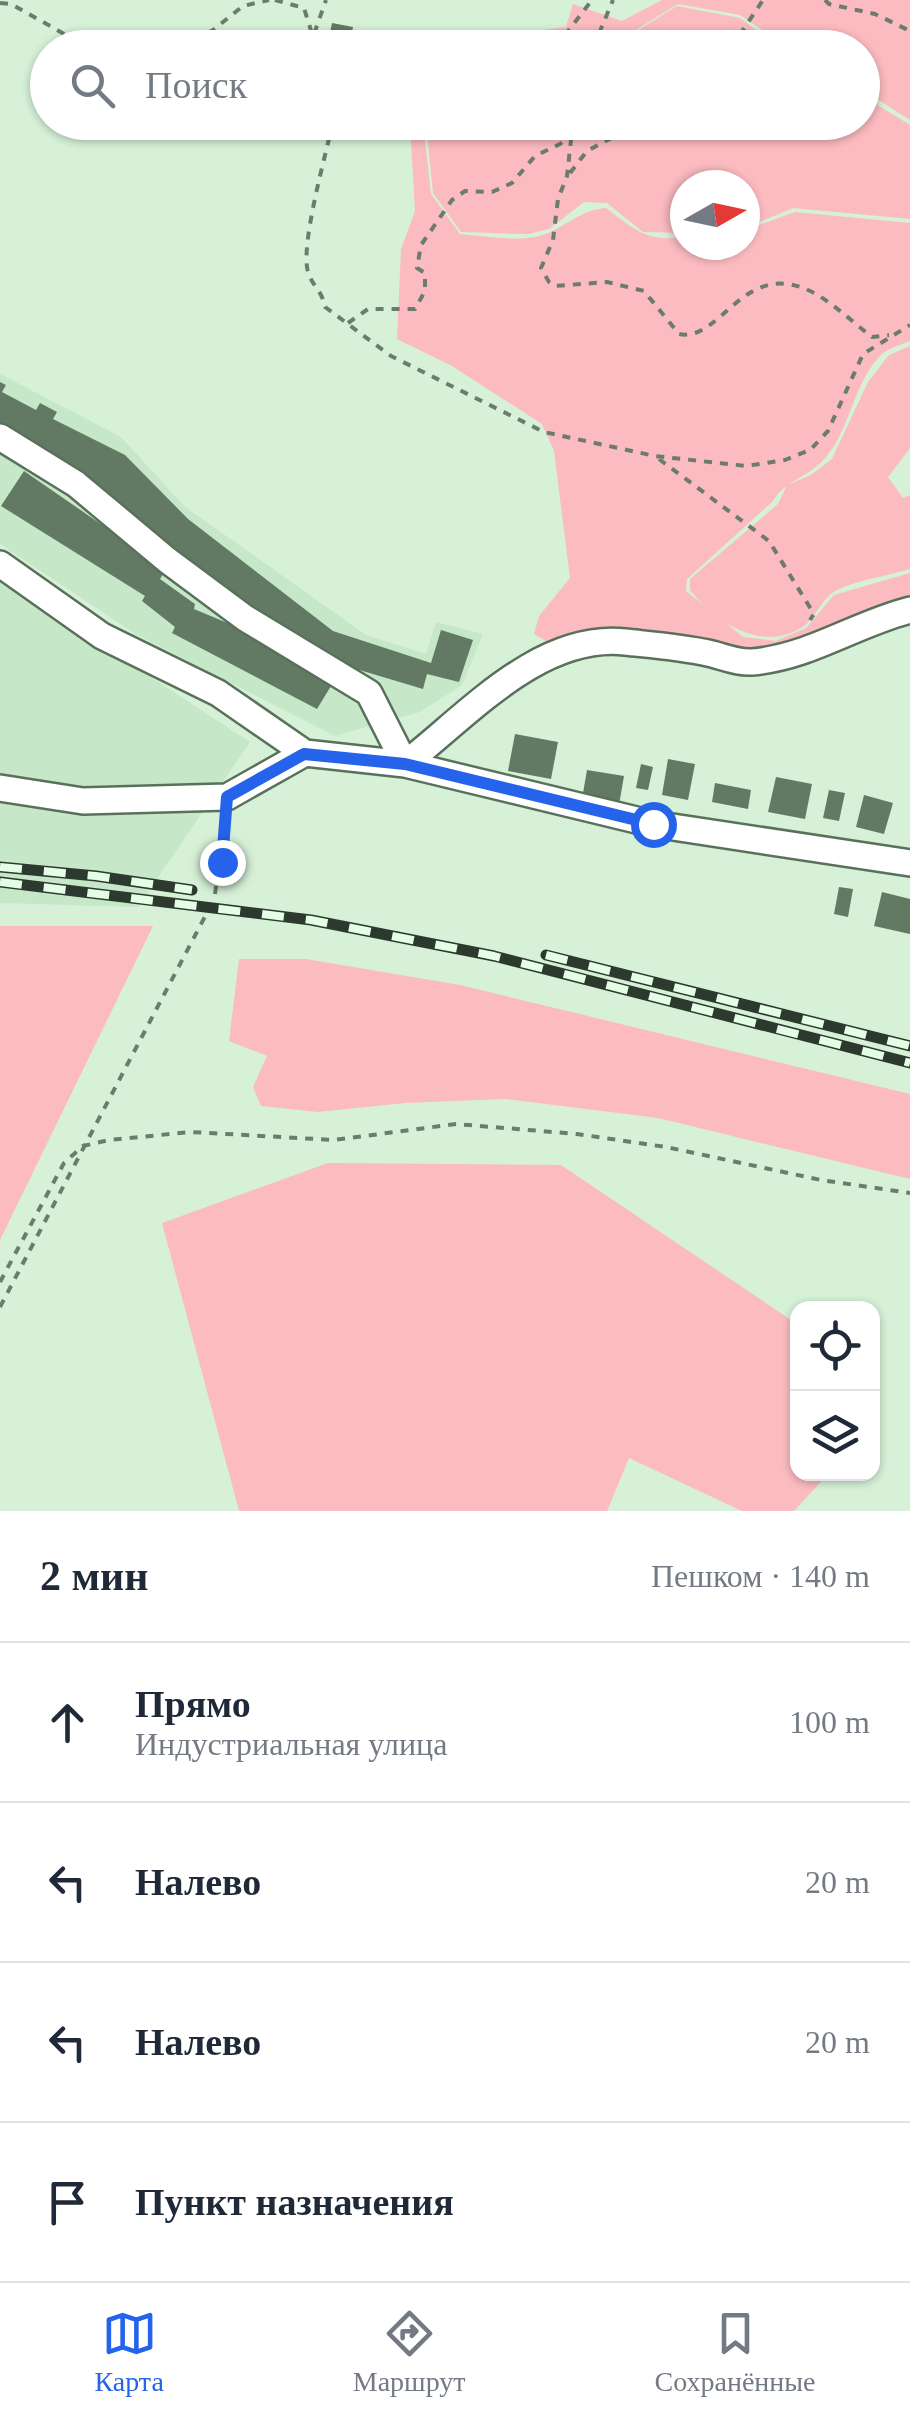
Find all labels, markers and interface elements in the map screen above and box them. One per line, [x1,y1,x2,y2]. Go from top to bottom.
search box [30,30,880,140]
icon: search [65,58,120,113]
text: Поиск [145,64,247,106]
north arrow [670,170,760,260]
route start [631,802,677,848]
route end [200,840,246,886]
map controls [790,1301,880,1481]
button: locate [790,1301,880,1391]
button: layers [790,1391,880,1481]
text: 2 мин [40,1553,149,1599]
text: Пешком · 140 m [651,1558,870,1594]
text: Прямо [135,1683,251,1725]
icon: ahead [40,1695,95,1750]
text: 100 m [789,1704,870,1740]
text: Индустриальная улица [135,1726,447,1762]
icon: left [40,1855,95,1910]
text: Налево [135,1861,261,1903]
text: 20 m [805,1864,870,1900]
icon: left [40,2015,95,2070]
text: Налево [135,2021,261,2063]
text: 20 m [805,2024,870,2060]
icon: arrive [40,2175,95,2230]
text: Пункт назначения [135,2181,454,2223]
tab: Карта [94,2306,164,2398]
tab: Маршрут [353,2306,466,2398]
tab: Сохранённые [654,2306,816,2398]

